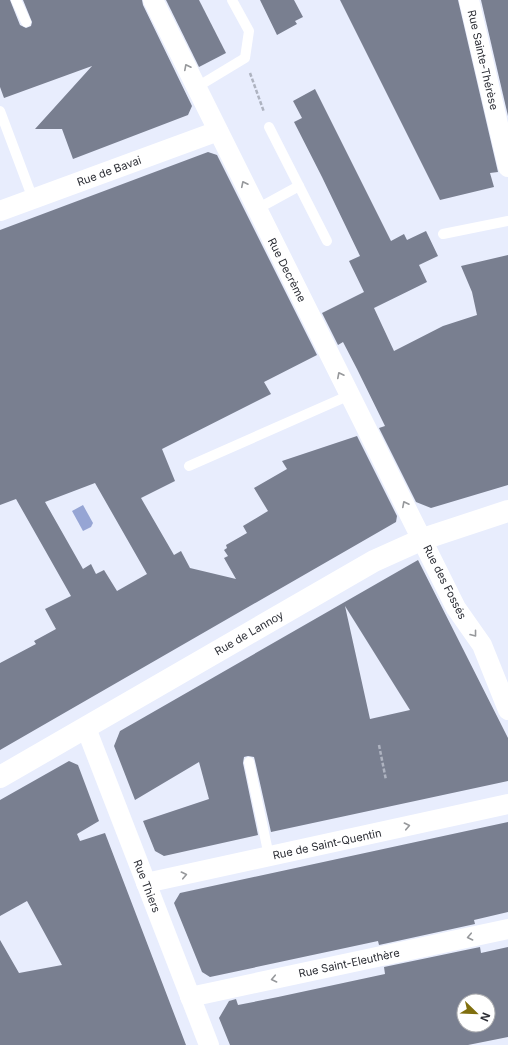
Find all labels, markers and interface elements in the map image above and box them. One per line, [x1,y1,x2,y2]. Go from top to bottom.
street label: Rue Sainte-Thérèse [465,9,501,111]
one-way arrow [184,64,192,71]
street label: Rue de Bavai [75,153,143,189]
one-way arrow [241,181,249,188]
street label: Rue Decrème [265,236,309,304]
one-way arrow [337,372,345,380]
one-way arrow [402,501,410,508]
street label: Rue des Fossés [420,542,470,622]
street label: Rue de Lannoy [212,608,286,658]
one-way arrow [470,630,477,637]
one-way arrow [403,823,410,831]
street label: Rue de Saint-Quentin [271,826,383,862]
street label: Rue Thiers [130,857,164,915]
one-way arrow [181,871,187,879]
one-way arrow [467,933,473,941]
street label: Rue Saint-Eleuthère [297,945,401,981]
one-way arrow [271,975,277,983]
north arrow [456,993,496,1033]
text: N [477,1010,493,1024]

